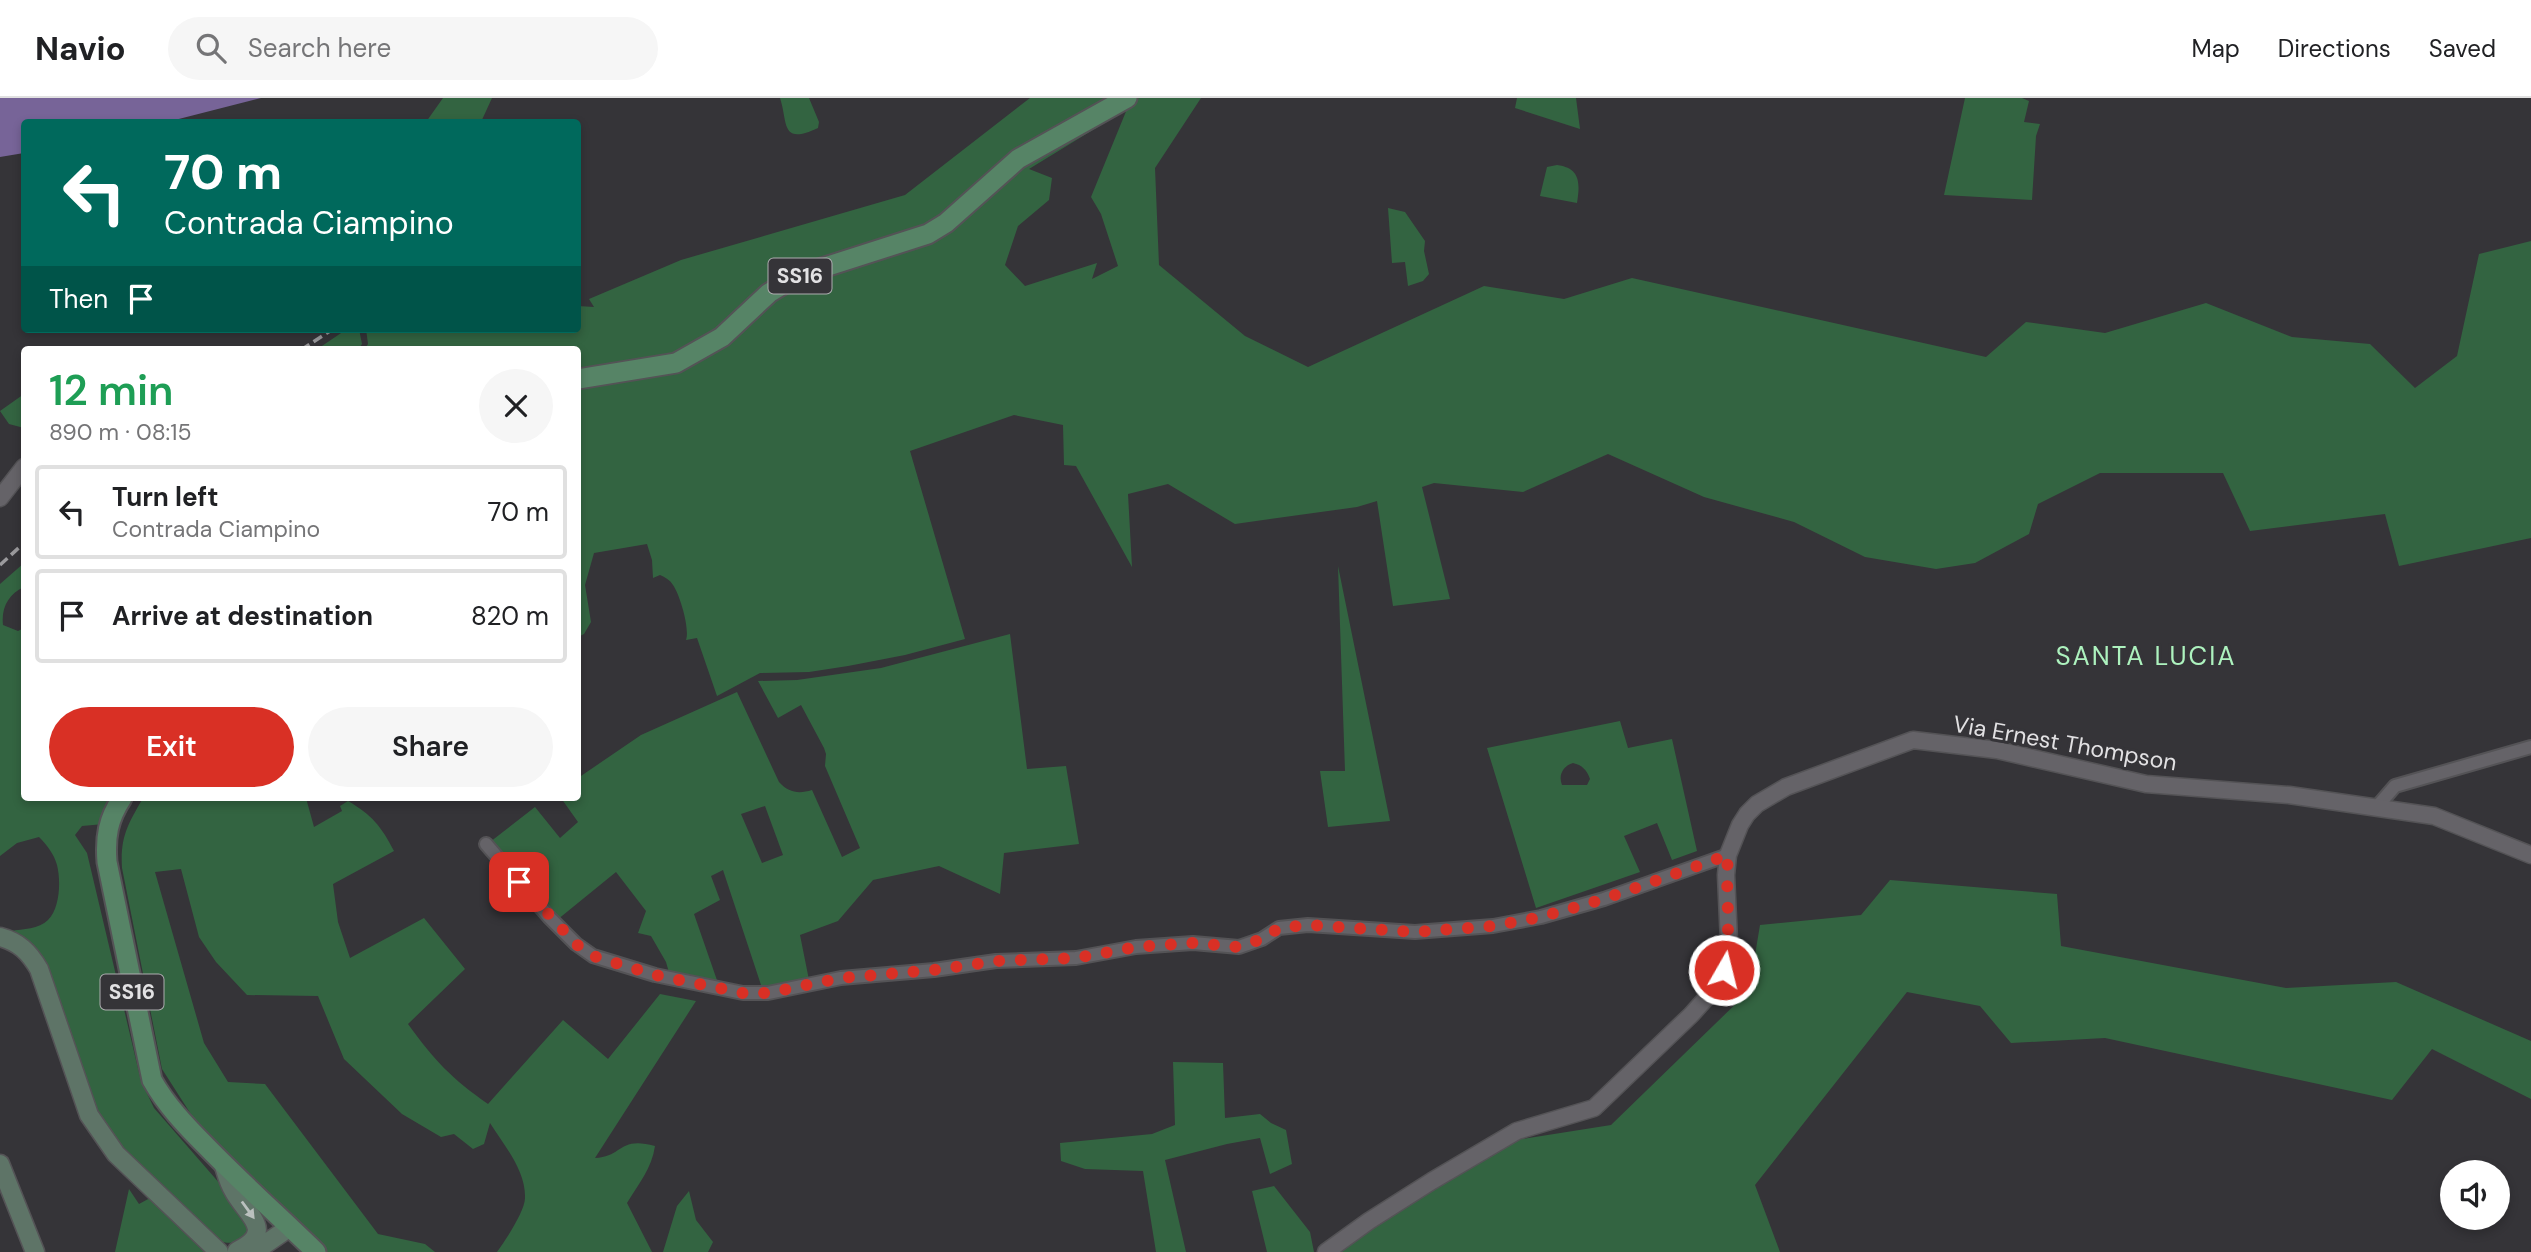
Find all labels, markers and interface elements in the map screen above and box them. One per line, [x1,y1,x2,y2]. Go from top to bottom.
search box [168,17,658,80]
text: Navio [35,27,126,70]
icon: search [192,29,230,67]
text: Search here [248,31,391,65]
text: Map [2192,33,2240,64]
text: Directions [2278,33,2391,64]
text: Saved [2429,33,2496,64]
text: 70 m [164,140,282,204]
icon: left [49,147,140,238]
text: Contrada Ciampino [164,202,454,244]
road number: SS16 [768,258,832,294]
icon: arrive [122,280,160,318]
text: Then [49,282,108,316]
text: 12 min [49,363,173,418]
button: close [479,369,553,443]
text: 890 m · 08:15 [49,417,191,447]
text: Turn left [112,480,219,514]
icon: left [53,493,91,531]
text: 70 m [488,495,549,529]
text: Contrada Ciampino [112,514,320,544]
icon: arrive [53,597,91,635]
text: Arrive at destination [112,599,373,633]
text: 820 m [471,599,549,633]
district label: SANTA LUCIA [2056,639,2236,673]
button: Exit [49,707,294,787]
button: Share [308,707,553,787]
street label: Via Ernest Thompson [1951,709,2179,777]
pin [489,852,549,912]
icon: arrive [500,863,538,901]
position arrow [1687,933,1761,1007]
road number: SS16 [100,974,164,1010]
map controls [2440,1160,2510,1230]
button: sound [2440,1160,2510,1230]
one-way arrow [241,1201,255,1219]

